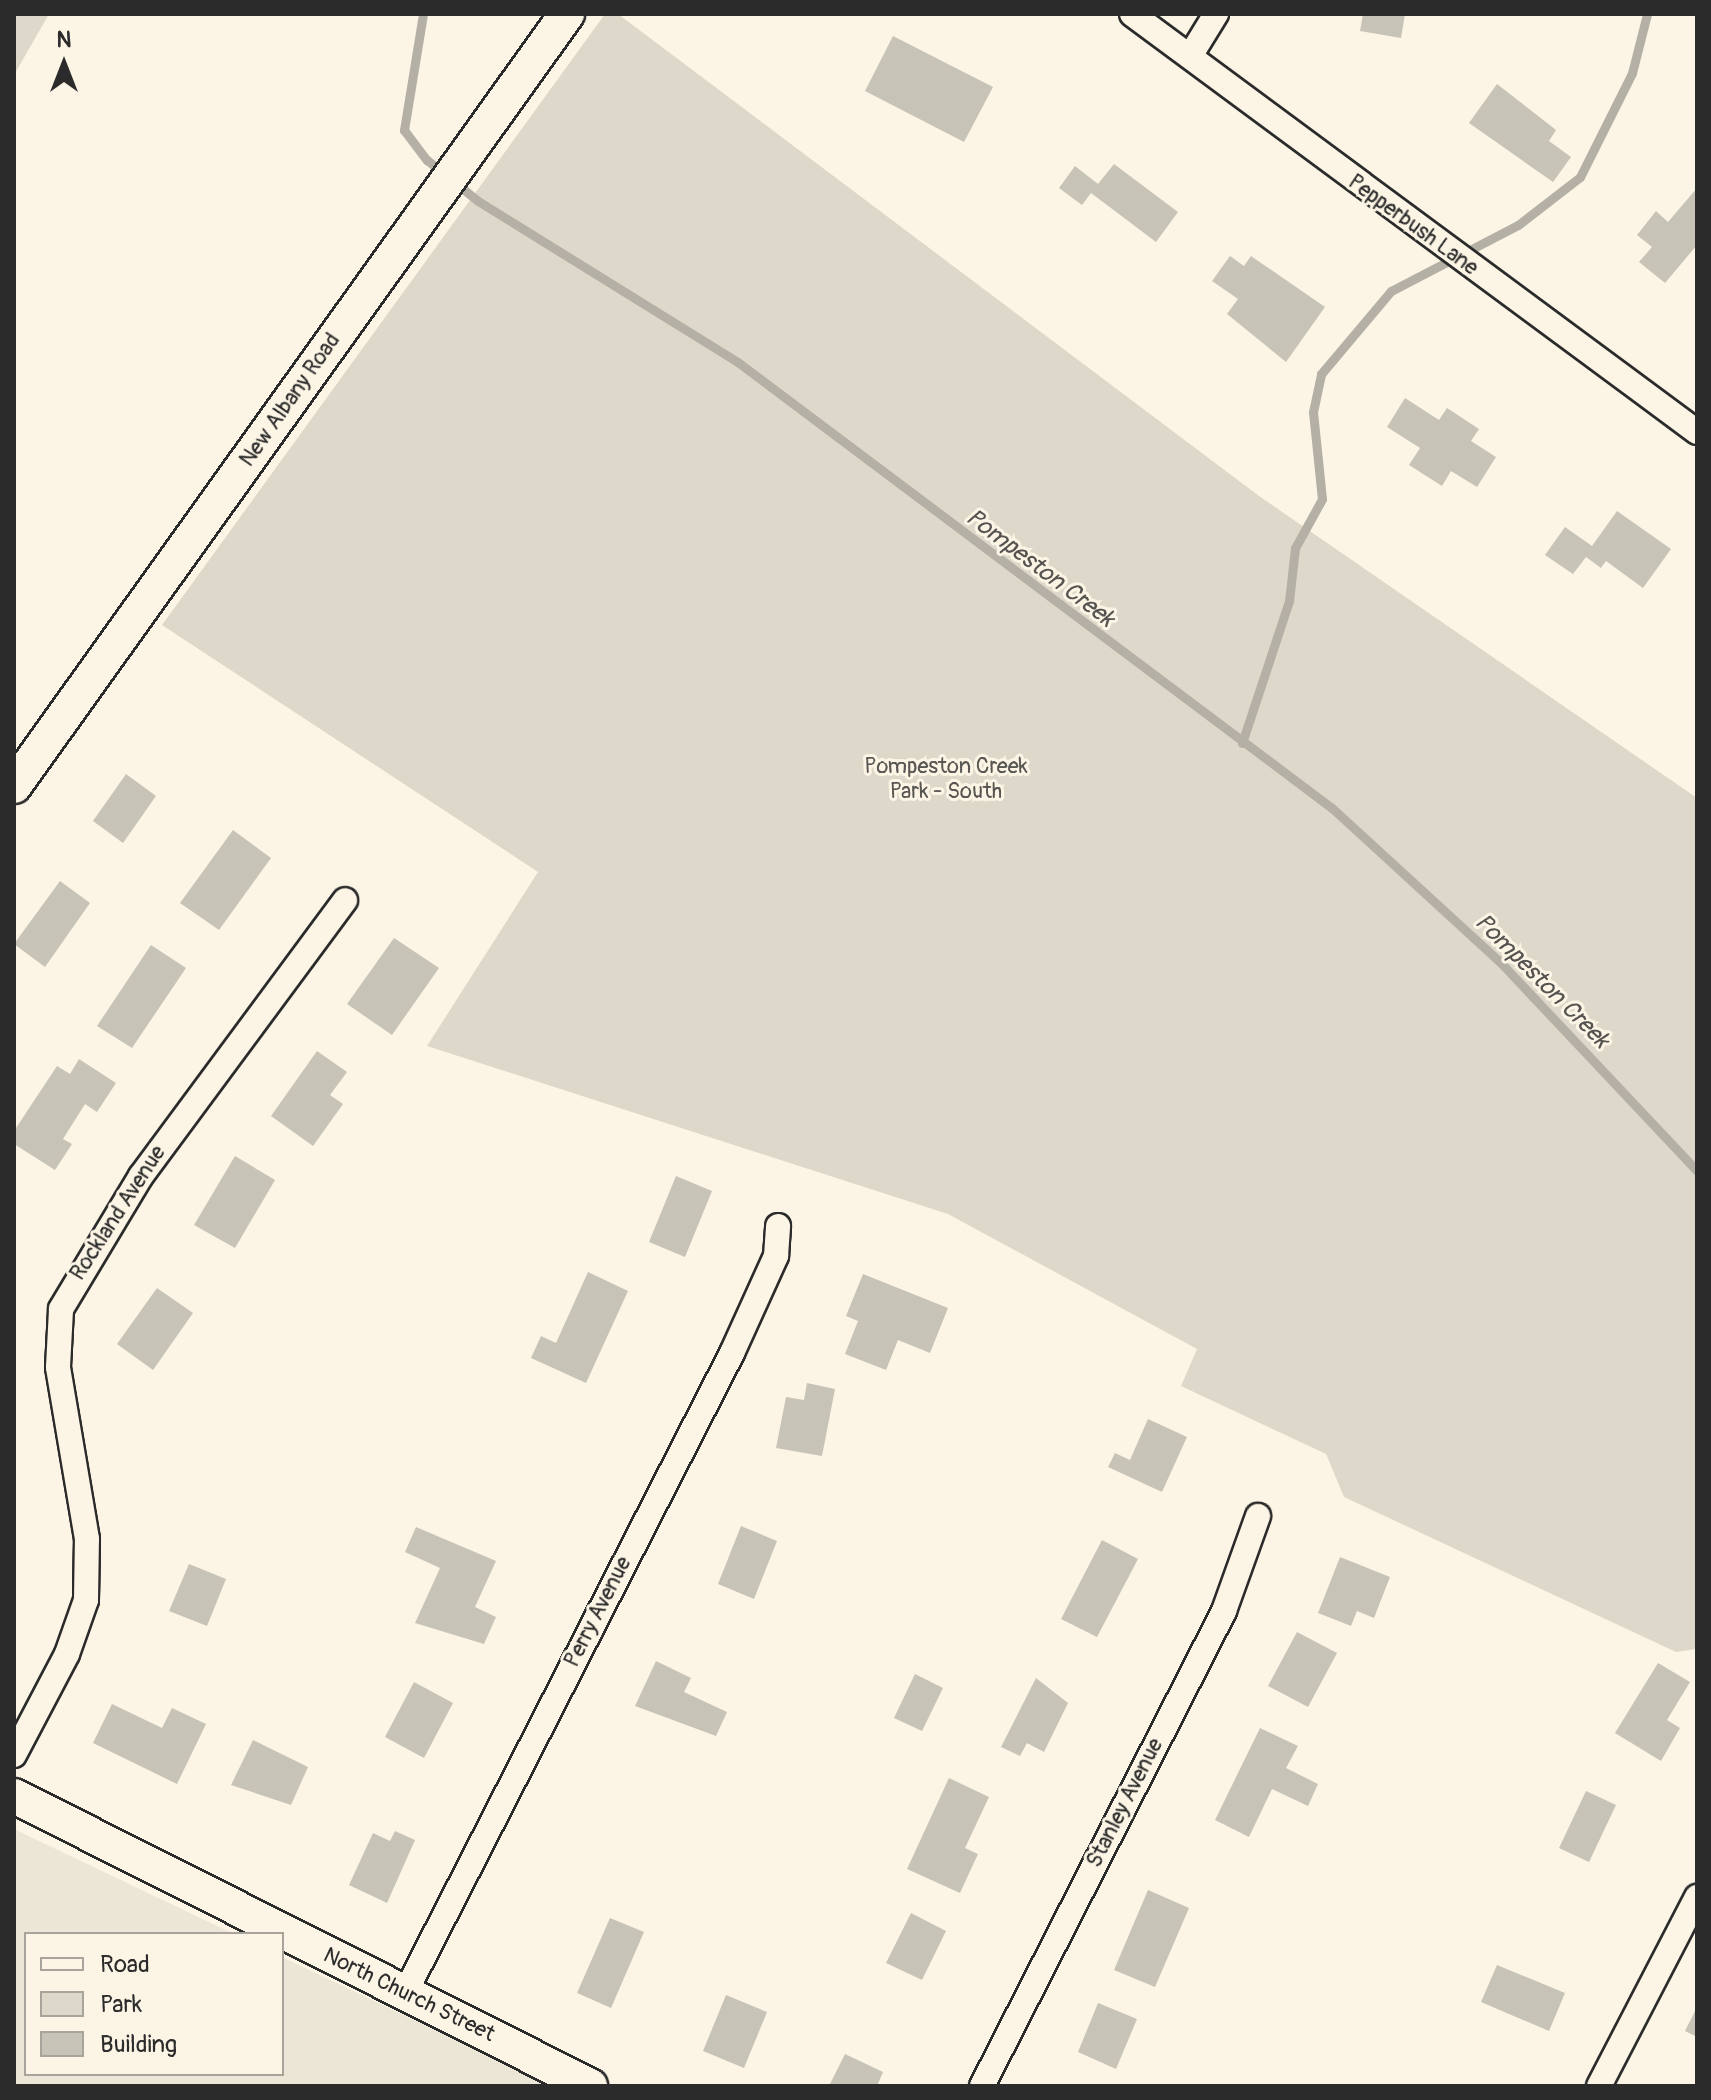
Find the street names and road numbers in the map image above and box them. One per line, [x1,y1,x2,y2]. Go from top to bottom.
street label: Pepperbush Lane [1343,169,1483,281]
street label: New Albany Road [234,328,346,472]
street label: Rockland Avenue [65,1141,171,1285]
street label: Perry Avenue [559,1552,637,1672]
street label: Stanley Avenue [1081,1734,1169,1872]
street label: North Church Street [319,1942,499,2048]

